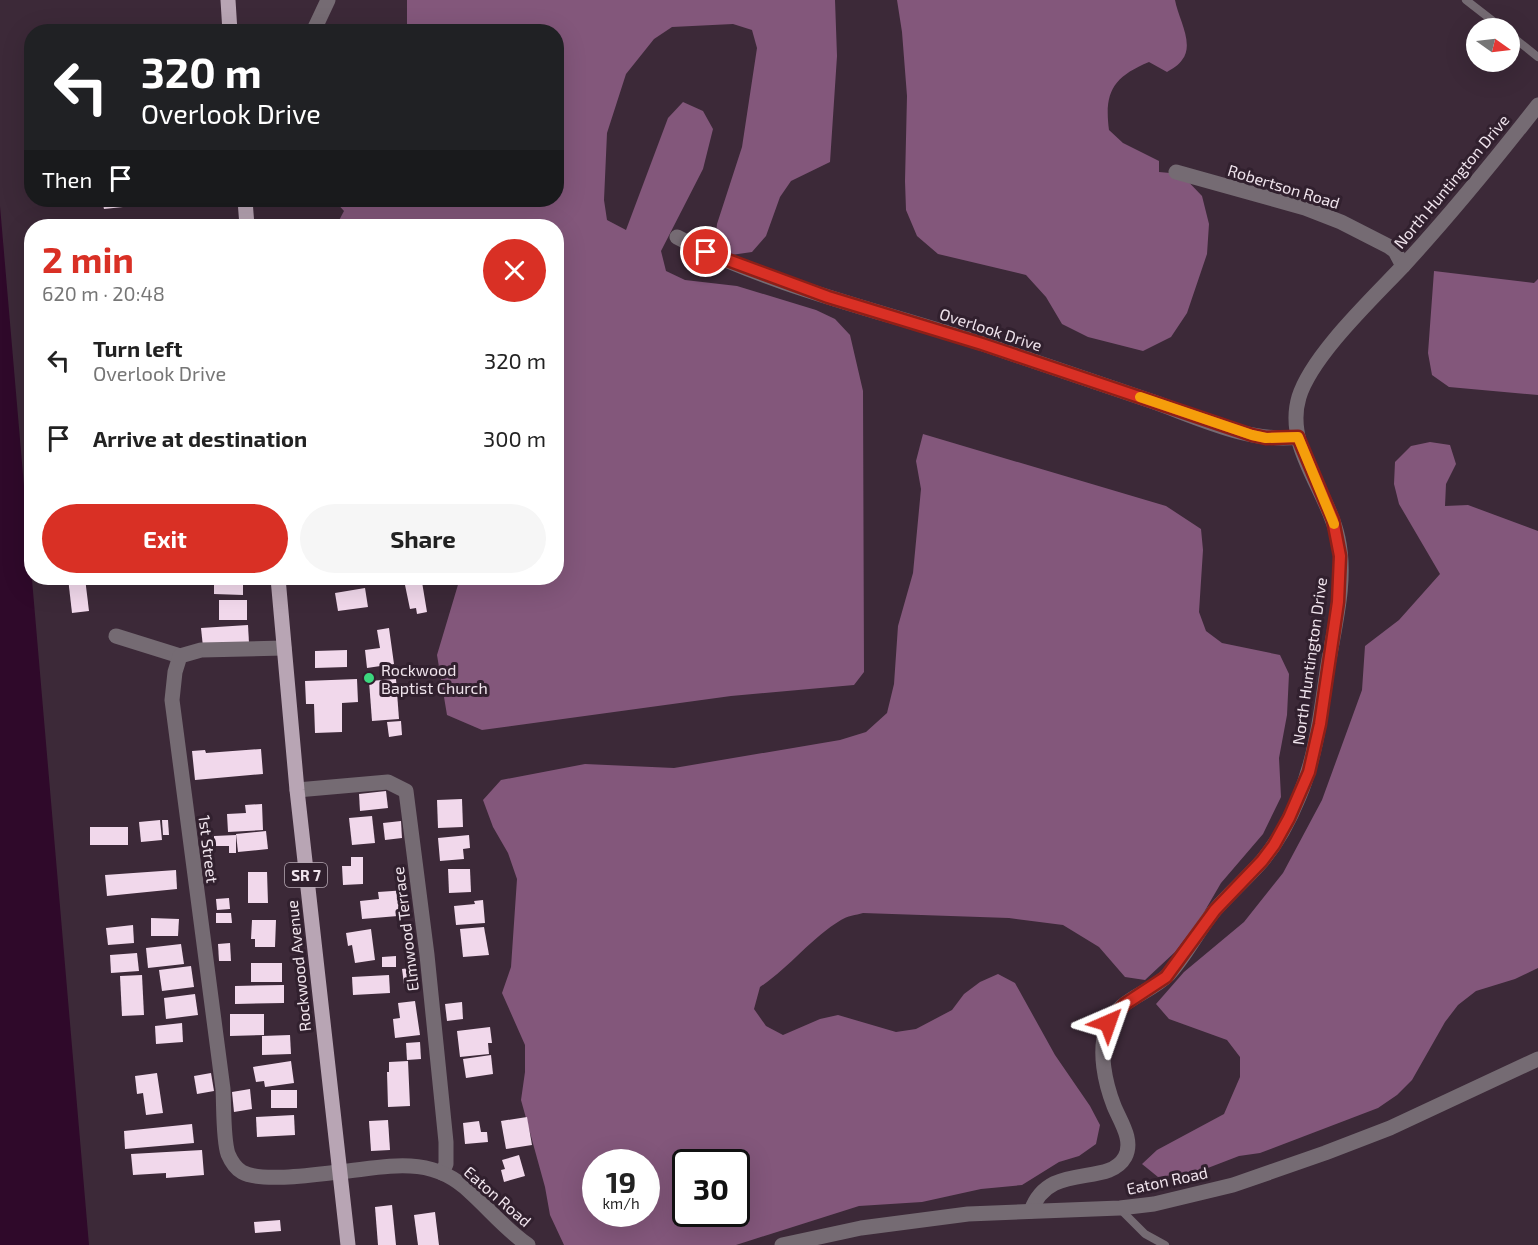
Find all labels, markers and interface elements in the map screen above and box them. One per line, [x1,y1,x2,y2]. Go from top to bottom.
north arrow [1466,18,1520,72]
map controls [1466,18,1520,72]
text: 320 m [141,46,262,96]
icon: left [42,48,120,126]
text: Overlook Drive [141,97,321,129]
street label: North Huntington Drive [1389,110,1513,252]
street label: Robertson Road [1226,160,1342,212]
icon: arrive [104,162,137,195]
text: Then [42,166,92,192]
pin [680,226,731,277]
icon: arrive [689,235,722,268]
text: 2 min [42,237,134,280]
button: close [483,239,546,302]
text: 620 m · 20:48 [42,281,165,305]
street label: Overlook Drive [937,304,1045,354]
text: Turn left [93,335,182,361]
icon: left [42,344,75,377]
text: 320 m [484,347,546,373]
text: Overlook Drive [93,361,226,385]
icon: arrive [42,422,75,455]
text: Arrive at destination [93,425,307,451]
text: 300 m [483,425,546,451]
button: Exit [42,504,288,573]
button: Share [300,504,546,573]
street label: North Huntington Drive [1288,576,1330,746]
place label: Rockwood Baptist Church [381,660,488,697]
marker: Rockwood Baptist Church [362,671,376,685]
street label: 1st Street [195,814,223,884]
road number: SR 7 [285,863,327,887]
street label: Elmwood Terrace [388,866,422,992]
street label: Rockwood Avenue [282,899,314,1033]
position arrow [1076,991,1140,1055]
speed limit sign: 30 [672,1149,750,1227]
street label: Eaton Road [461,1162,535,1230]
street label: Eaton Road [1125,1162,1209,1198]
text: 19 [606,1163,636,1199]
text: km/h [602,1194,640,1212]

